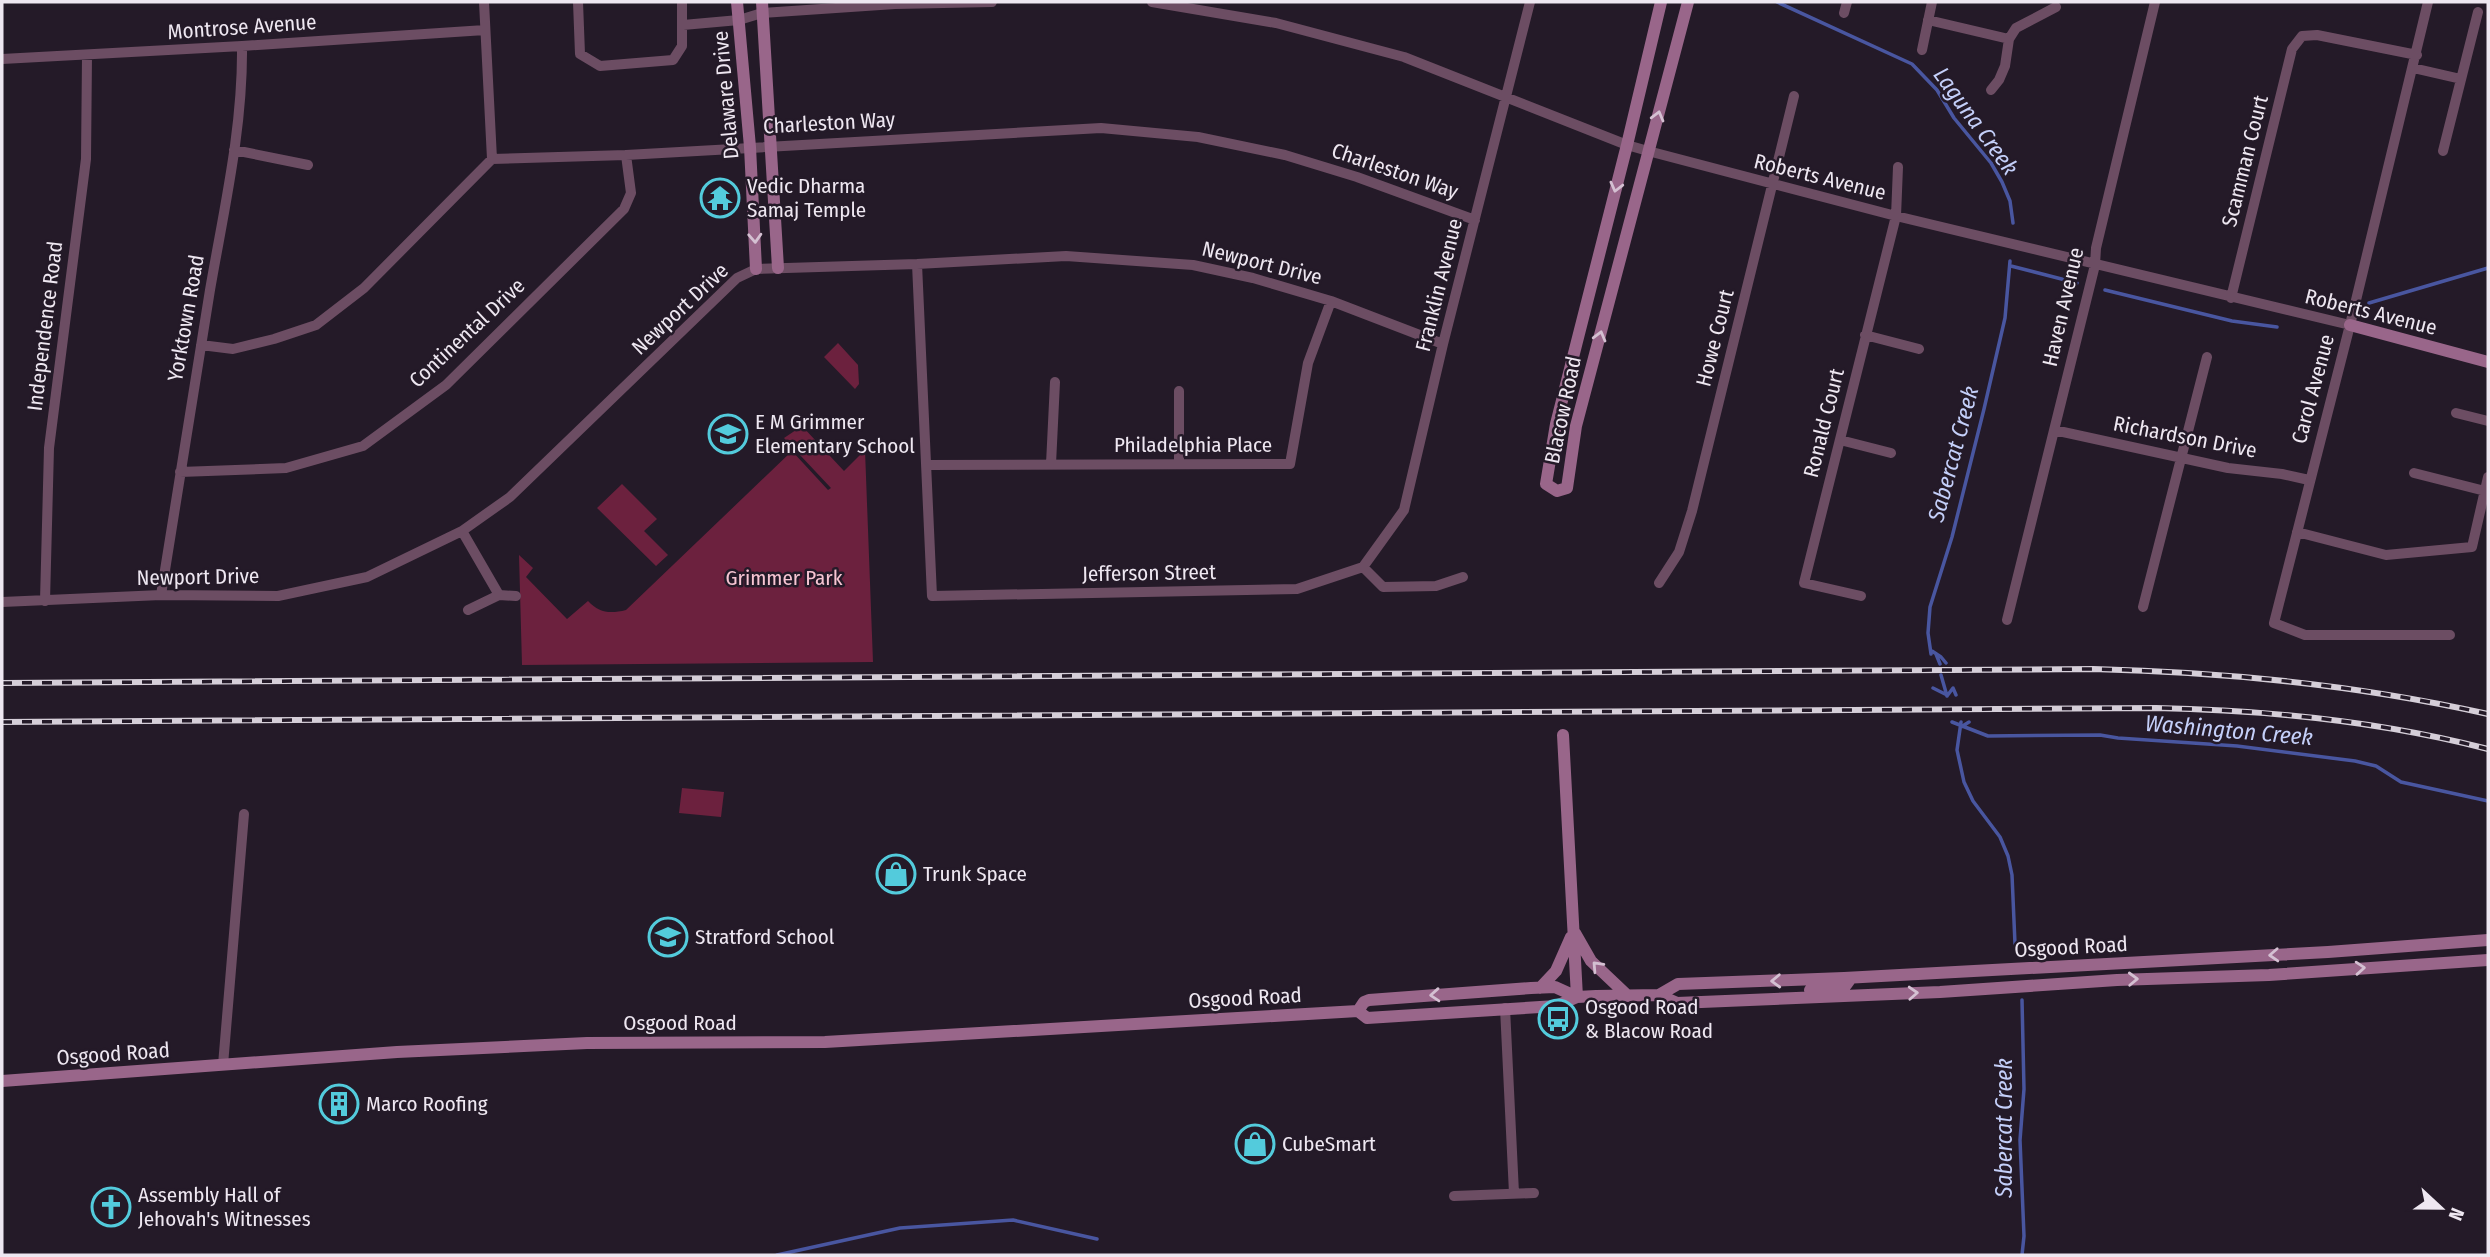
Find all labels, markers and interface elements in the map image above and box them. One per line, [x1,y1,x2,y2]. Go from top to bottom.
street label: Montrose Avenue [167,9,317,45]
street label: Delaware Drive [707,30,745,160]
water label: Laguna Creek [1928,62,2024,180]
street label: Scamman Court [2216,92,2274,229]
street label: Charleston Way [762,107,896,139]
one-way arrow [1649,110,1664,122]
street label: Charleston Way [1328,137,1462,205]
street label: Roberts Avenue [1751,148,1889,206]
place label: Vedic Dharma Samaj Temple [747,173,866,223]
temple icon: Vedic Dharma Samaj Temple [699,177,741,219]
one-way arrow [1610,181,1624,193]
street label: Franklin Avenue [1410,216,1468,354]
one-way arrow [747,233,762,244]
street label: Newport Drive [1199,236,1325,290]
street label: Independence Road [22,240,68,412]
street label: Haven Avenue [2037,245,2089,369]
street label: Yorktown Road [162,253,210,383]
street label: Newport Drive [626,258,734,360]
street label: Continental Drive [404,273,530,393]
street label: Roberts Avenue [2302,283,2440,341]
street label: Howe Court [1690,287,1740,389]
one-way arrow [1592,330,1606,342]
street label: Carol Avenue [2286,331,2340,447]
street label: Blacow Road [1539,354,1587,466]
street label: Ronald Court [1798,366,1850,480]
water label: Sabercat Creek [1921,383,1985,526]
place label: E M Grimmer Elementary School [755,409,915,459]
street label: Richardson Drive [2111,410,2259,464]
school or university icon: E M Grimmer Elementary School [707,413,749,455]
street label: Philadelphia Place [1114,432,1272,458]
street label: Jefferson Street [1082,559,1216,587]
street label: Newport Drive [136,563,260,591]
park label: Grimmer Park [726,565,843,591]
water label: Washington Creek [2144,709,2314,751]
shop icon: Trunk Space [875,853,917,895]
place label: Trunk Space [923,861,1027,887]
school or university icon: Stratford School [647,916,689,958]
place label: Stratford School [695,924,835,950]
street label: Osgood Road [2014,931,2128,963]
one-way arrow [2268,948,2279,963]
one-way arrow [2355,960,2366,975]
one-way arrow [1593,961,1605,974]
one-way arrow [2128,972,2139,987]
one-way arrow [1770,973,1781,988]
street label: Osgood Road [1188,982,1302,1014]
one-way arrow [1908,986,1919,1001]
one-way arrow [1429,987,1440,1002]
place label: Osgood Road & Blacow Road [1585,994,1713,1044]
bus stop icon: Osgood Road & Blacow Road [1537,998,1579,1040]
street label: Osgood Road [623,1010,737,1036]
street label: Osgood Road [55,1037,171,1071]
water label: Sabercat Creek [1990,1058,2018,1199]
building icon: Marco Roofing [318,1083,360,1125]
place label: Marco Roofing [366,1091,488,1117]
shop icon: CubeSmart [1234,1123,1276,1165]
place label: CubeSmart [1282,1131,1376,1157]
north arrow [2406,1173,2476,1243]
place label: Assembly Hall of Jehovah's Witnesses [138,1182,311,1232]
church icon: Assembly Hall of Jehovah's Witnesses [90,1186,132,1228]
text: N [2444,1205,2469,1224]

